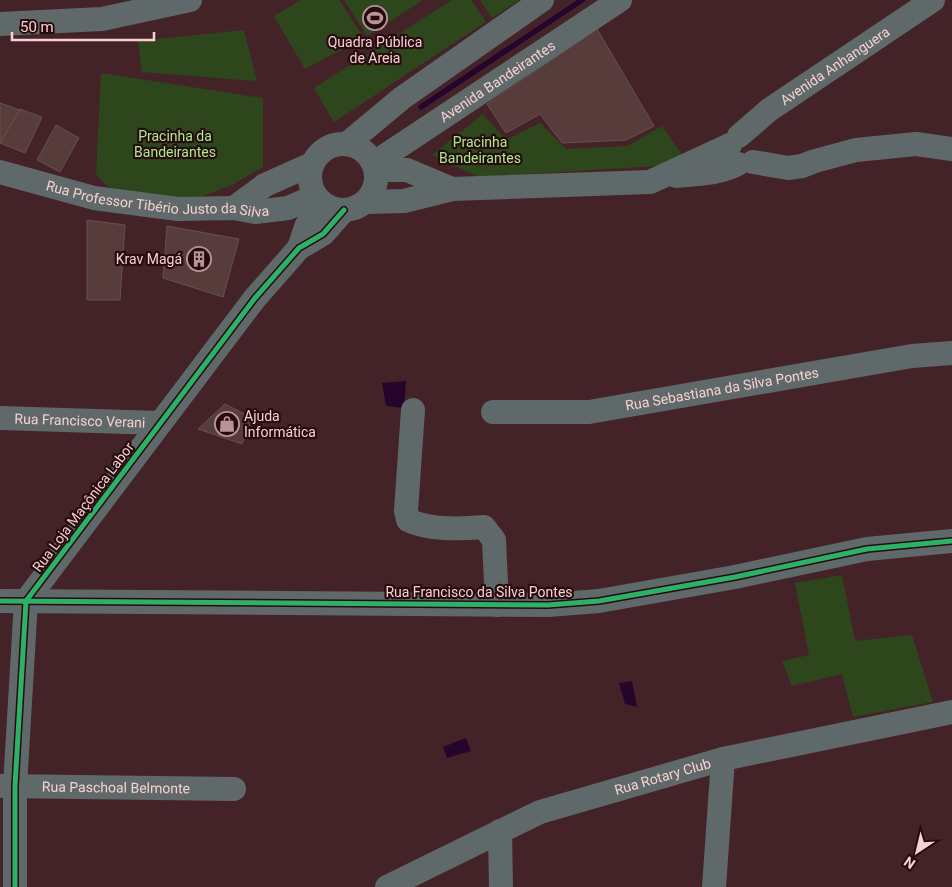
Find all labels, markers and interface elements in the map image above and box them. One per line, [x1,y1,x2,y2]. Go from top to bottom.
sports icon: Quadra Pública de Areia [362,5,388,31]
scale bar [12,10,155,42]
text: 50 m [20,18,54,36]
street label: Avenida Anhanguera [777,23,893,108]
place label: Quadra Pública de Areia [328,34,422,66]
street label: Avenida Bandeirantes [437,37,558,125]
park label: Pracinha da Bandeirantes [134,128,216,160]
park label: Pracinha Bandeirantes [439,134,521,166]
street label: Rua Professor Tibério Justo da Silva [45,177,270,220]
building icon: Krav Magá [186,246,212,272]
place label: Krav Magá [116,251,182,267]
street label: Rua Sebastiana da Silva Pontes [624,364,820,414]
place label: Ajuda Informática [244,408,316,440]
street label: Rua Francisco Verani [14,410,146,431]
shop icon: Ajuda Informática [214,411,240,437]
street label: Rua Loja Maçônica Labor [29,439,137,575]
street label: Rua Francisco da Silva Pontes [385,584,573,600]
street label: Rua Rotary Club [613,755,713,798]
street label: Rua Paschoal Belmonte [42,779,190,796]
north arrow [892,827,942,877]
text: N [901,853,918,872]

